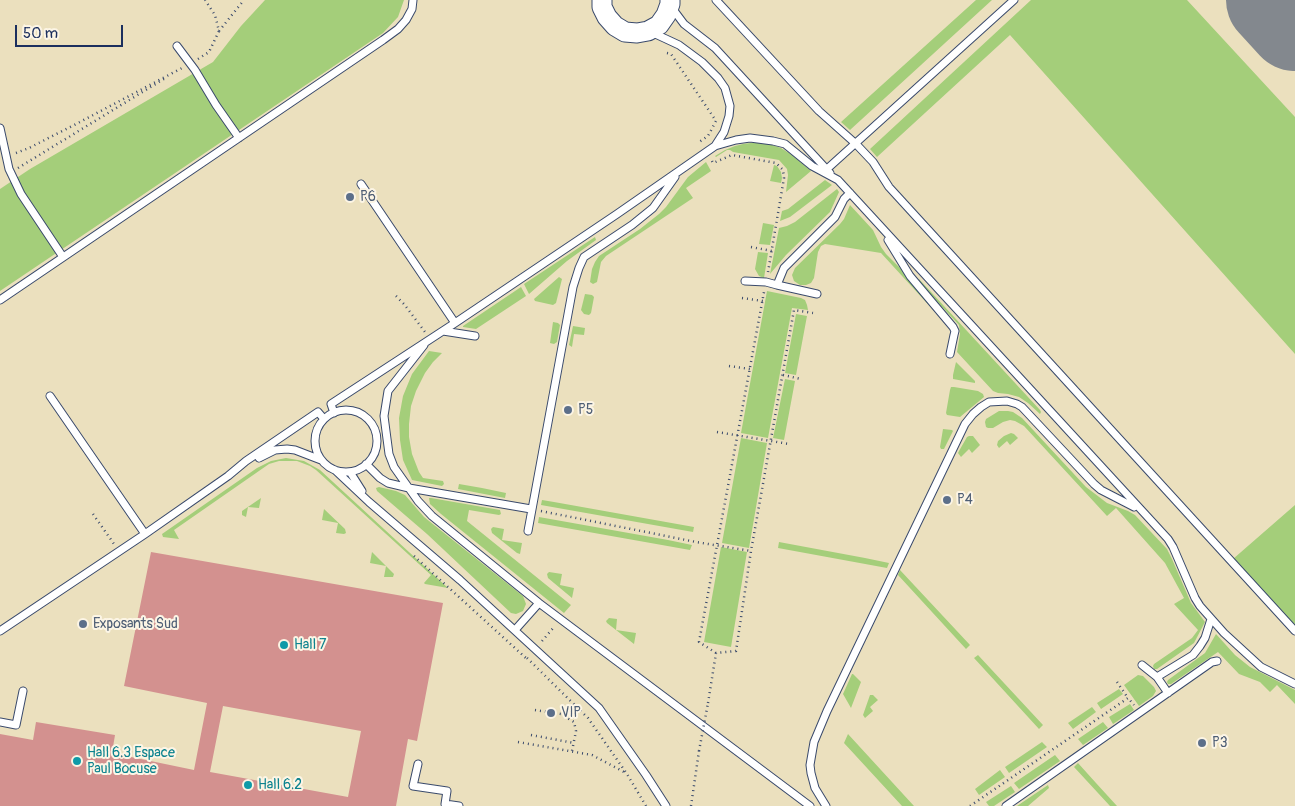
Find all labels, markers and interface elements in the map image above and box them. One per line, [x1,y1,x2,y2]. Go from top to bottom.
scale bar [18,15,125,47]
text: 50 m [23,24,58,43]
place label: P6 [360,189,376,205]
marker: P6 [344,191,356,203]
place label: P5 [578,402,593,418]
marker: P5 [562,404,574,416]
place label: P4 [957,492,973,508]
marker: P4 [941,494,953,506]
place label: Exposants Sud [93,616,178,632]
marker: Exposants Sud [77,618,89,630]
place label: Hall 7 [294,637,326,653]
marker: Hall 7 [278,639,290,651]
place label: VIP [561,705,581,721]
marker: VIP [545,707,557,719]
place label: P3 [1212,735,1228,751]
marker: P3 [1196,737,1208,749]
place label: Hall 6.3 Espace Paul Bocuse [87,745,175,778]
marker: Hall 6.3 Espace Paul Bocuse [71,755,83,767]
place label: Hall 6.2 [258,777,302,793]
marker: Hall 6.2 [242,779,254,791]

